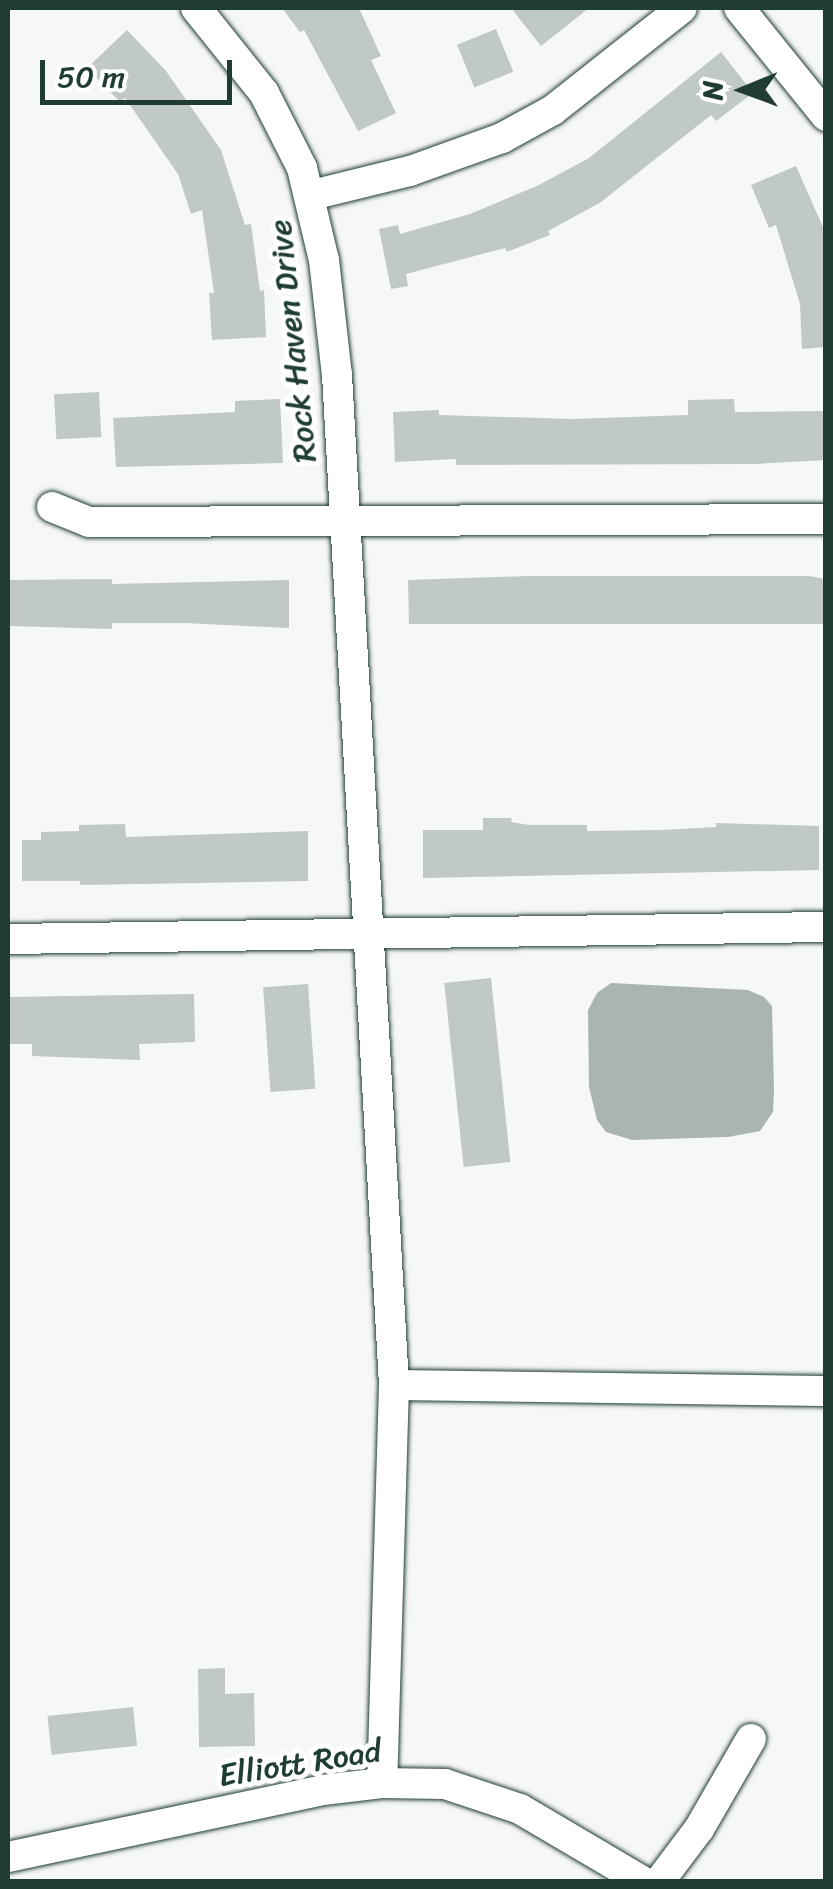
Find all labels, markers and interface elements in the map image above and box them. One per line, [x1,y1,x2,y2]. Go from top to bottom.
scale bar [45,40,238,102]
north arrow [693,40,793,140]
text: 50 m [57,50,125,104]
text: N [688,80,737,101]
street label: Rock Haven Drive [261,217,325,465]
street label: Elliott Road [216,1732,384,1796]

